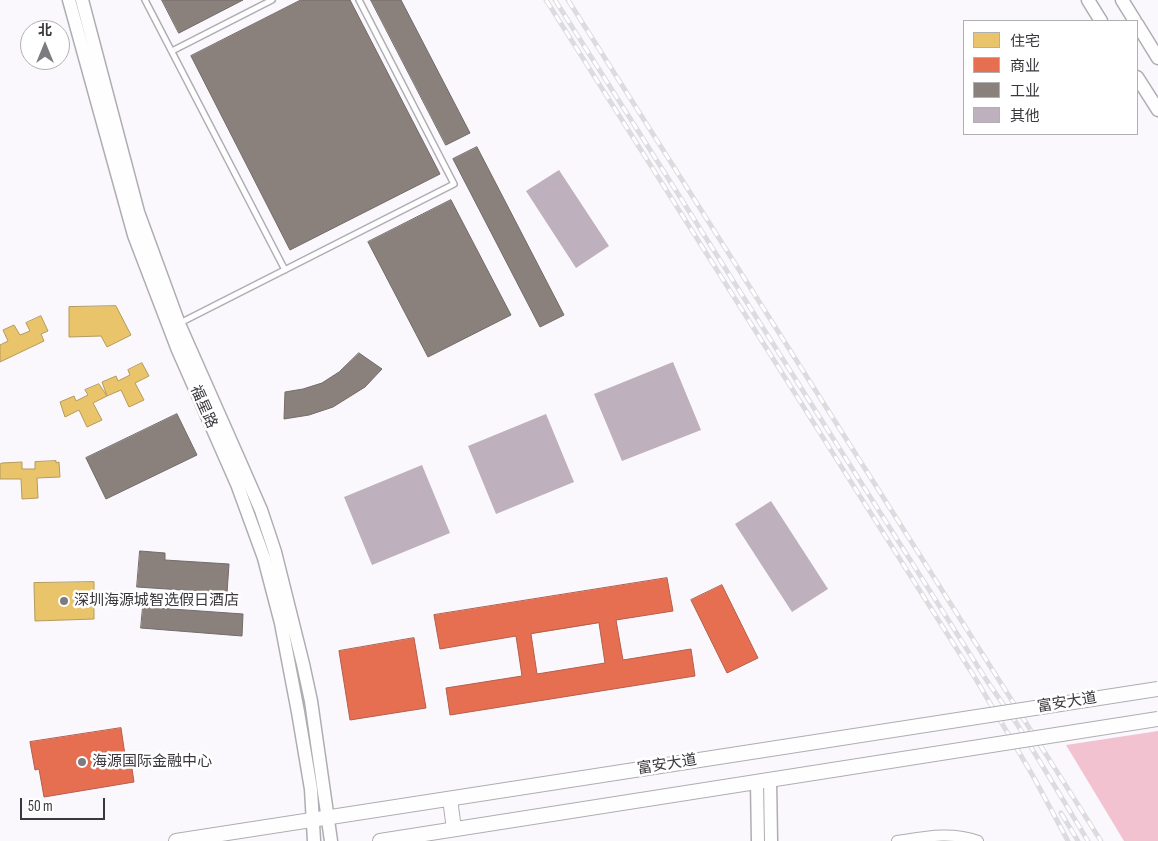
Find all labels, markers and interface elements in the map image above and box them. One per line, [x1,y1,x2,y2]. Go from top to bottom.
north arrow [20,20,70,70]
legend [963,20,1138,135]
text: 北 [38,22,52,39]
text: 住宅 [1010,32,1040,51]
text: 商业 [1010,57,1040,76]
text: 工业 [1010,82,1040,101]
text: 其他 [1010,107,1040,126]
street label: 福星路 [186,383,220,431]
place label: 深圳海源城智选假日酒店 [74,592,239,610]
marker: 深圳海源城智选假日酒店 [58,595,70,607]
street label: 富安大道 [1036,689,1098,717]
street label: 富安大道 [636,751,698,779]
place label: 海源国际金融中心 [92,753,212,771]
marker: 海源国际金融中心 [76,756,88,768]
scale bar [22,788,108,820]
text: 50 m [28,797,53,816]

